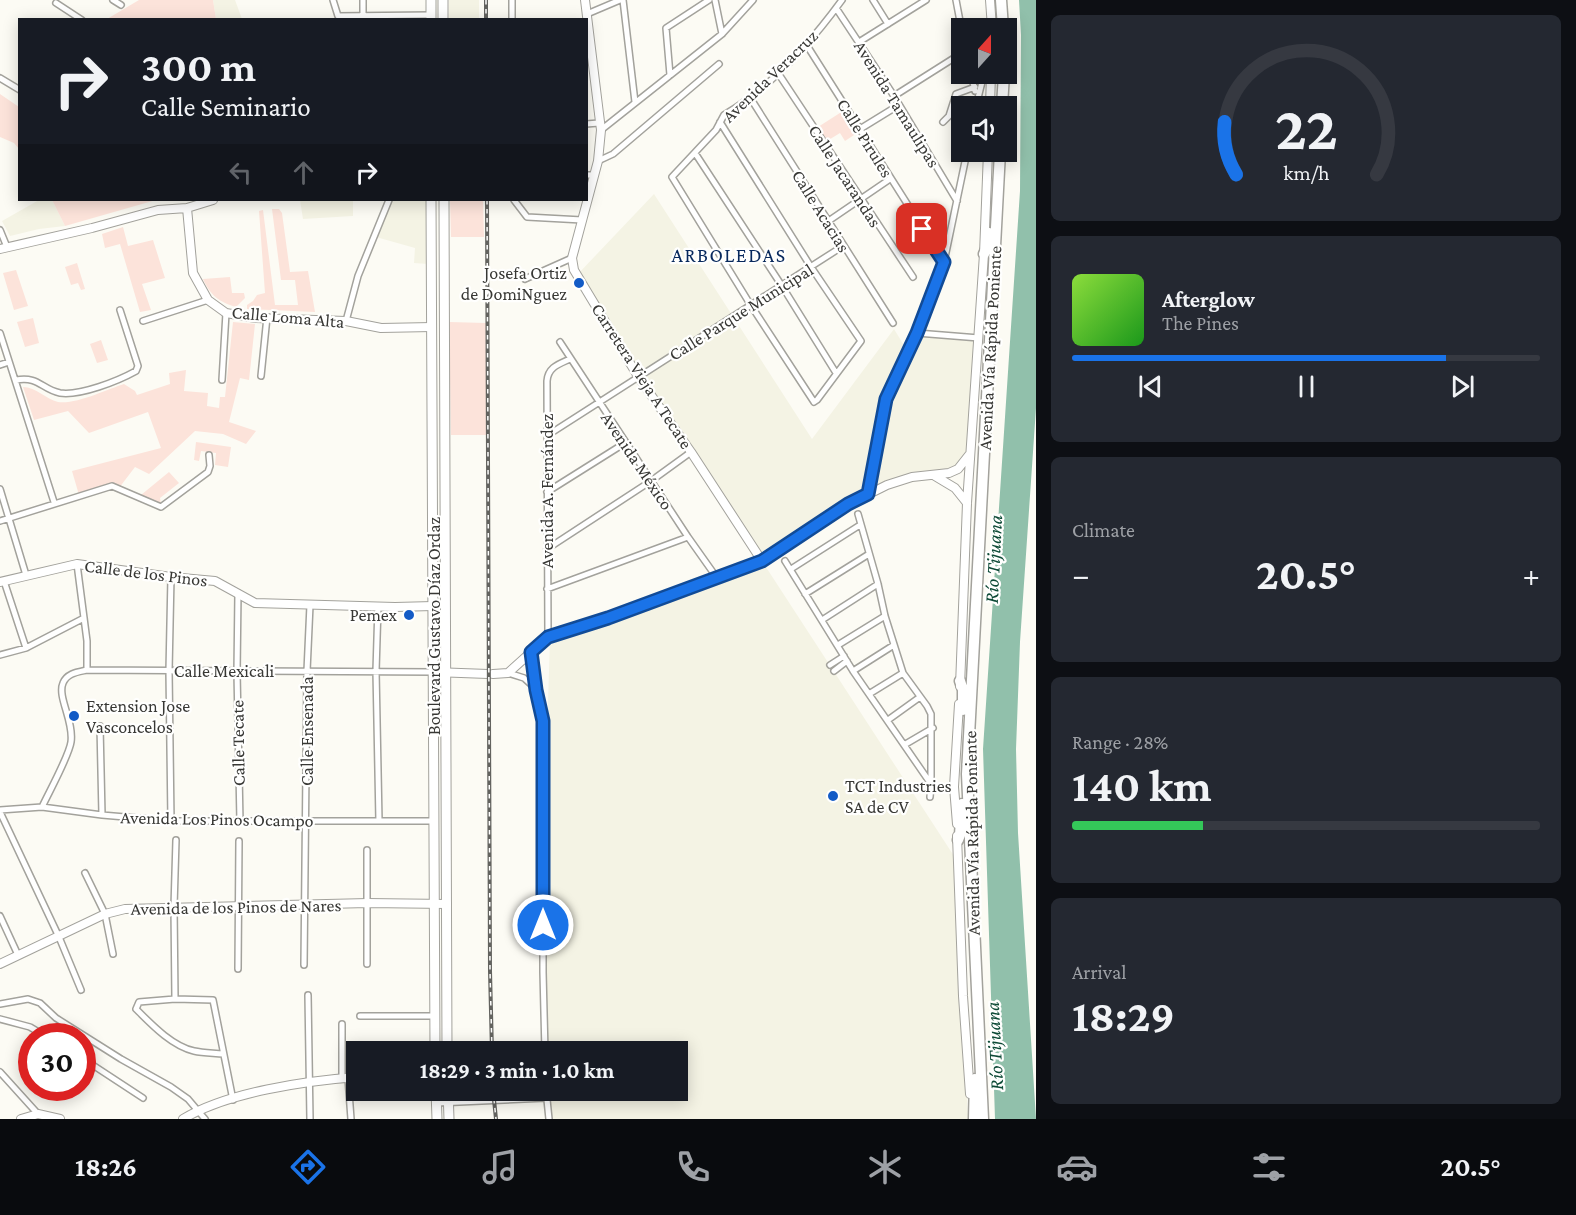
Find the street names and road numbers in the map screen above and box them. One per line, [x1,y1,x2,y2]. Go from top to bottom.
street label: Avenida Veracruz [718,25,822,126]
street label: Avenida Tamaulipas [850,37,944,171]
street label: Calle Pirules [833,95,897,181]
street label: Calle Jacarandas [804,121,886,231]
street label: Calle Acacias [788,166,854,256]
street label: Avenida Vía Rápida Poniente [975,245,1005,451]
street label: Calle Parque Municipal [665,259,817,365]
street label: Carretera Vieja A Tecate [587,299,697,453]
street label: Calle Loma Alta [231,302,345,332]
street label: Avenida México [597,408,677,514]
street label: Avenida A. Fernández [537,413,557,568]
street label: Boulevard Gustavo Díaz Ordaz [424,516,444,735]
street label: Calle de los Pinos [83,556,209,590]
street label: Calle Mexicali [174,661,275,681]
street label: Calle Ensenada [297,676,317,786]
street label: Calle Tecate [227,700,249,786]
street label: Avenida Vía Rápida Poniente [960,730,984,936]
street label: Avenida Los Pinos Ocampo [120,807,314,831]
street label: Avenida de los Pinos de Nares [130,895,342,919]

